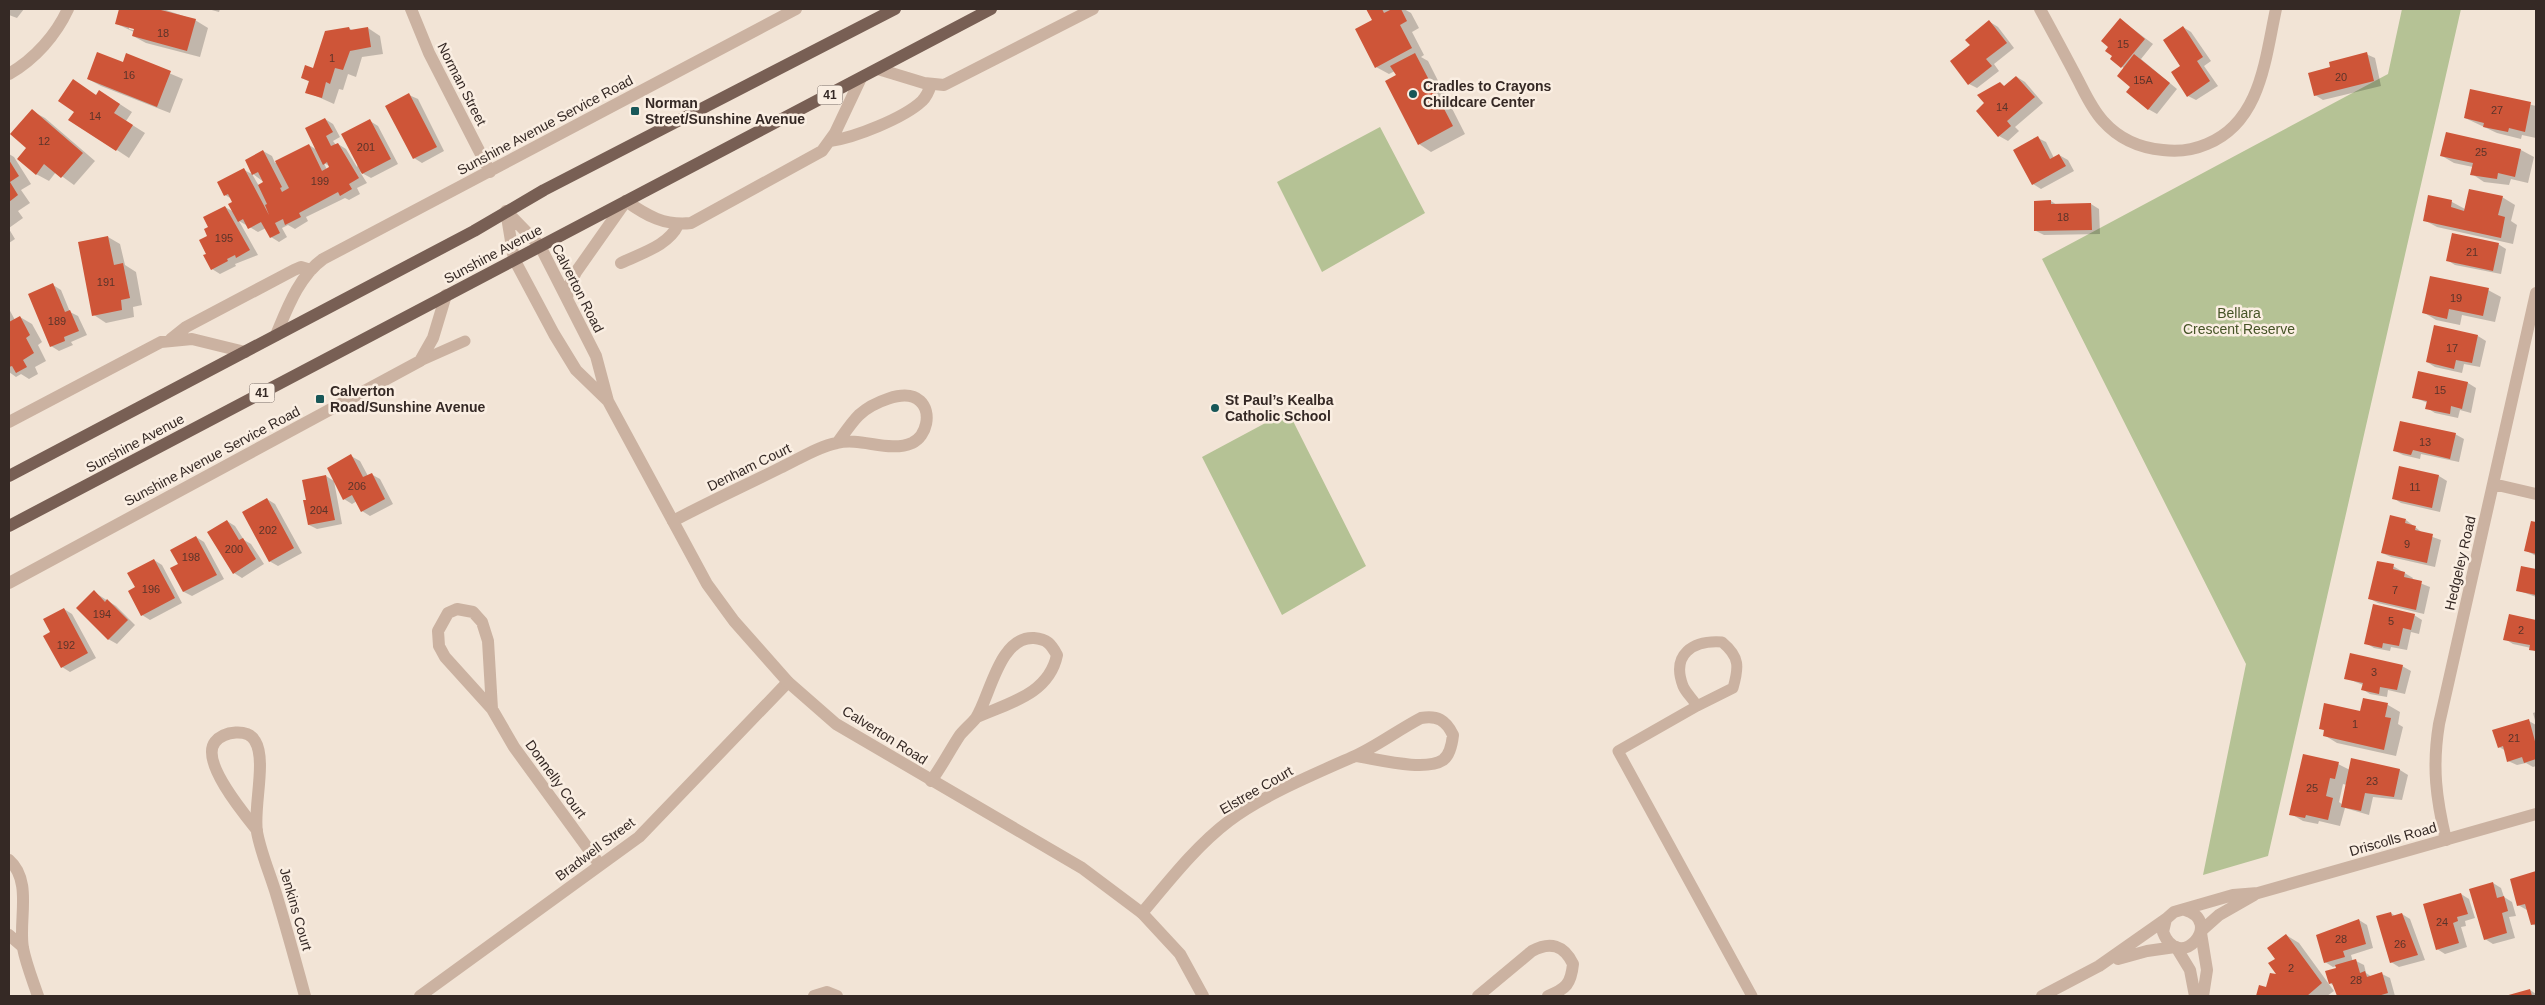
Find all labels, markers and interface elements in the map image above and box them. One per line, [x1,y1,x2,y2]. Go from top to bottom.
house number: 18 [157,27,169,39]
house number: 15 [2117,38,2129,50]
street label: Norman Street [434,40,490,128]
house number: 1 [329,52,335,64]
house number: 16 [123,69,135,81]
house number: 20 [2335,71,2347,83]
street label: Sunshine Avenue Service Road [454,72,636,178]
house number: 15A [2133,74,2153,86]
place label: Cradles to Crayons Childcare Center [1423,78,1552,110]
road number: 41 [818,86,842,104]
marker: Cradles to Crayons Childcare Center [1407,88,1419,100]
place label: Norman Street/Sunshine Avenue [645,95,805,127]
house number: 14 [1996,101,2008,113]
house number: 27 [2491,104,2503,116]
marker: Norman Street/Sunshine Avenue [629,105,641,117]
house number: 14 [89,110,101,122]
house number: 12 [38,135,50,147]
house number: 201 [357,141,375,153]
house number: 25 [2475,146,2487,158]
house number: 199 [311,175,329,187]
house number: 18 [2057,211,2069,223]
street label: Sunshine Avenue [441,221,545,287]
house number: 195 [215,232,233,244]
street label: Calverton Road [549,241,607,335]
house number: 21 [2466,246,2478,258]
house number: 191 [97,276,115,288]
house number: 19 [2450,292,2462,304]
park label: Bellara Crescent Reserve [2183,305,2295,337]
house number: 189 [48,315,66,327]
house number: 17 [2446,342,2458,354]
road number: 41 [250,383,274,402]
place label: Calverton Road/Sunshine Avenue [330,383,486,415]
house number: 15 [2434,384,2446,396]
place label: St Paul’s Kealba Catholic School [1225,392,1334,424]
marker: Calverton Road/Sunshine Avenue [314,393,326,405]
marker: St Paul’s Kealba Catholic School [1209,402,1221,414]
street label: Sunshine Avenue Service Road [121,403,303,509]
street label: Sunshine Avenue [83,410,187,476]
house number: 13 [2419,436,2431,448]
street label: Denham Court [705,440,794,494]
house number: 206 [348,480,366,492]
house number: 11 [2409,481,2421,493]
house number: 204 [310,504,328,516]
street label: Hedgeley Road [2441,514,2479,612]
house number: 202 [259,524,277,536]
house number: 9 [2404,538,2410,550]
house number: 200 [225,543,243,555]
house number: 198 [182,551,200,563]
house number: 196 [142,583,160,595]
house number: 7 [2392,584,2398,596]
house number: 194 [93,608,111,620]
house number: 5 [2388,615,2394,627]
house number: 2 [2518,624,2524,636]
house number: 192 [57,639,75,651]
house number: 3 [2371,666,2377,678]
street label: Calverton Road [840,702,930,768]
house number: 1 [2352,718,2358,730]
house number: 21 [2508,732,2520,744]
street label: Donnelly Court [522,737,590,821]
street label: Elstree Court [1217,763,1295,817]
house number: 23 [2366,775,2378,787]
house number: 25 [2306,782,2318,794]
street label: Bradwell Street [552,814,638,884]
street label: Driscolls Road [2347,819,2439,859]
street label: Jenkins Court [277,866,316,952]
house number: 24 [2436,916,2448,928]
house number: 28 [2335,933,2347,945]
house number: 26 [2394,938,2406,950]
house number: 2 [2288,962,2294,974]
house number: 28 [2350,974,2362,986]

